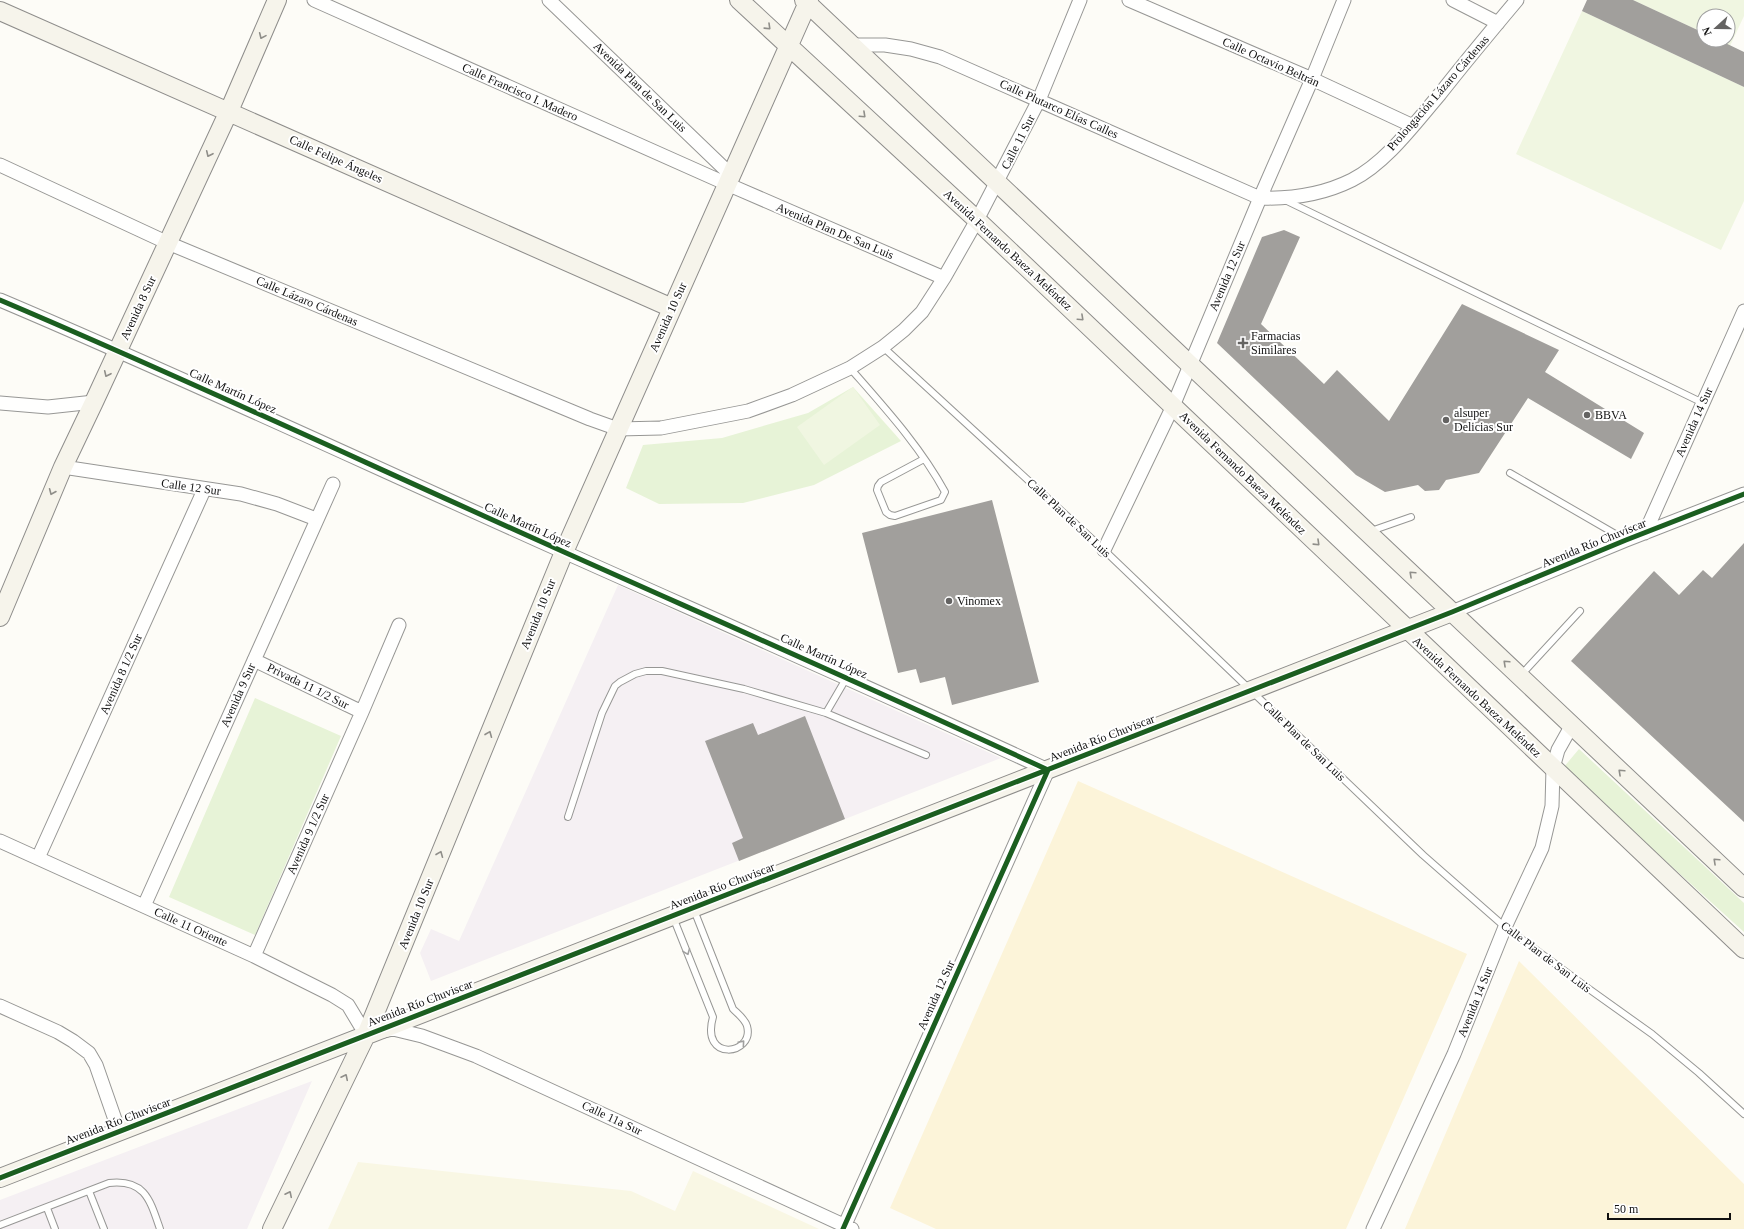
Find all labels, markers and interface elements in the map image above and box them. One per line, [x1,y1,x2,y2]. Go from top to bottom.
north arrow [1696,8,1736,48]
one-way arrow [763,22,771,30]
text: N [1700,26,1714,37]
one-way arrow [259,31,267,39]
street label: Prolongación Lázaro Cárdenas [1384,32,1492,153]
street label: Calle Octavio Beltrán [1220,34,1322,90]
street label: Avenida Plan de San Luis [591,39,690,135]
street label: Calle Francisco I. Madero [460,60,580,124]
street label: Calle Plutarco Elías Calles [998,77,1121,142]
one-way arrow [858,110,866,118]
street label: Calle 11 Sur [998,112,1038,172]
street label: Calle Felipe Ángeles [287,132,385,186]
one-way arrow [206,150,214,158]
street label: Avenida Fernando Baeza Meléndez [941,187,1075,313]
street label: Avenida Plan De San Luis [774,200,896,262]
street label: Avenida 12 Sur [1206,239,1248,313]
street label: Calle Lázaro Cárdenas [254,273,360,329]
street label: Avenida 8 Sur [117,274,159,342]
street label: Avenida 10 Sur [646,280,690,354]
one-way arrow [1076,314,1084,321]
place label: Farmacias Similares [1251,329,1301,357]
marker: Farmacias Similares [1238,338,1248,348]
street label: Calle Martín López [187,365,279,417]
one-way arrow [104,370,112,377]
street label: Avenida 14 Sur [1672,385,1716,459]
place label: alsuper Delicias Sur [1454,406,1513,434]
place label: BBVA [1595,408,1627,422]
street label: Avenida Fernando Baeza Meléndez [1177,409,1309,537]
marker: BBVA [1582,410,1592,420]
marker: alsuper Delicias Sur [1441,415,1451,425]
street label: Calle 12 Sur [160,476,222,498]
street label: Calle Plan de San Luis [1024,476,1114,561]
one-way arrow [49,488,57,495]
street label: Calle Martín López [482,499,574,551]
street label: Avenida Río Chuvíscar [1540,516,1648,570]
one-way arrow [1312,539,1320,546]
one-way arrow [1409,571,1417,579]
street label: Avenida 10 Sur [518,577,558,651]
place label: Vinomex [957,594,1001,608]
marker: Vinomex [944,596,954,606]
street label: Calle Martín López [778,630,870,682]
street label: Avenida 8 1/2 Sur [97,632,145,716]
street label: Avenida Fernando Baeza Meléndez [1410,634,1544,760]
street label: Privada 11 1/2 Sur [265,660,351,712]
street label: Avenida 9 Sur [218,661,258,729]
one-way arrow [1503,661,1511,668]
street label: Calle Plan de San Luis [1260,698,1348,784]
street label: Avenida Río Chuviscar [1047,711,1157,765]
one-way arrow [484,730,492,738]
one-way arrow [1618,769,1626,777]
street label: Avenida 9 1/2 Sur [284,792,332,876]
one-way arrow [435,851,443,858]
one-way arrow [1713,858,1721,866]
street label: Avenida Río Chuviscar [667,859,777,913]
street label: Avenida 10 Sur [396,877,436,951]
street label: Calle 11 Oriente [152,905,230,949]
street label: Calle Plan de San Luis [1498,919,1594,996]
one-way arrow [683,948,691,955]
street label: Avenida 12 Sur [914,958,958,1032]
street label: Avenida 14 Sur [1455,965,1495,1039]
street label: Avenida Río Chuviscar [365,976,475,1030]
one-way arrow [737,1040,744,1048]
one-way arrow [340,1074,348,1081]
street label: Avenida Río Chuviscar [63,1094,173,1148]
street label: Calle 11a Sur [580,1098,644,1138]
one-way arrow [284,1191,292,1198]
scale bar [1608,1195,1730,1221]
text: 50 m [1614,1202,1639,1216]

